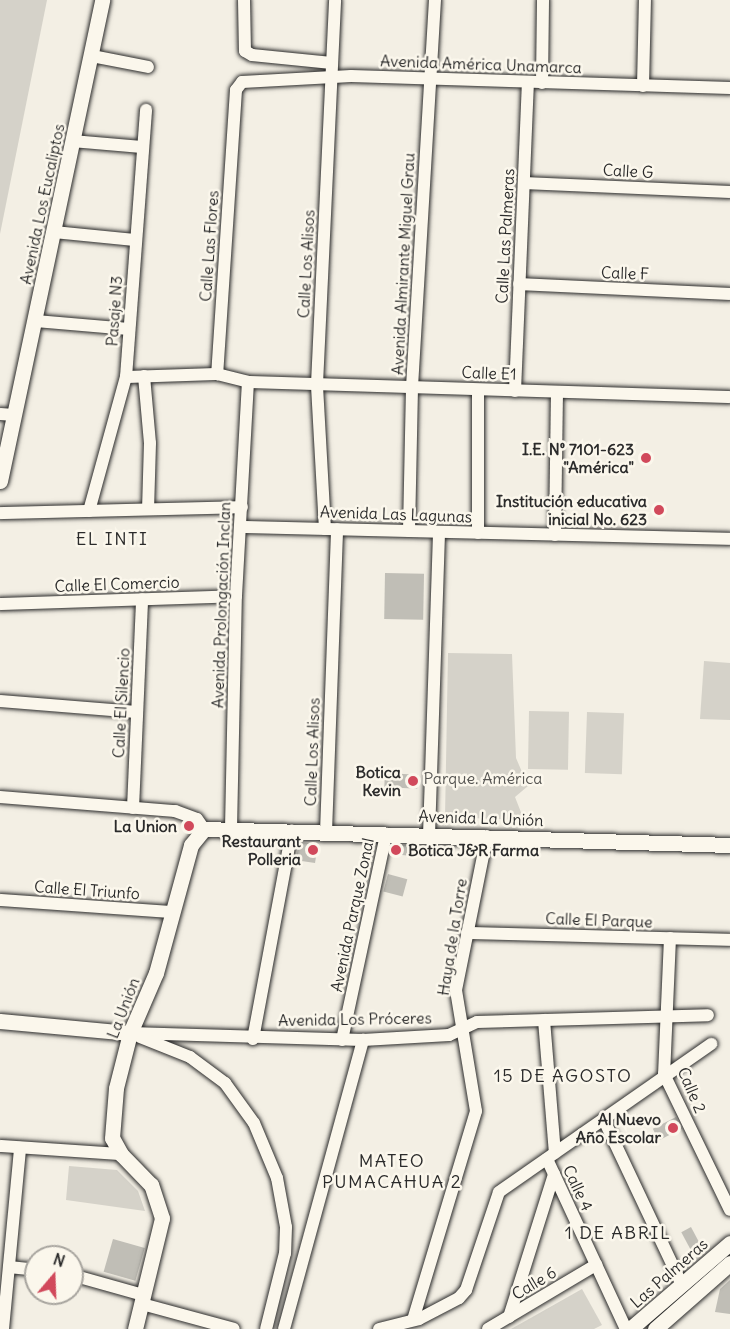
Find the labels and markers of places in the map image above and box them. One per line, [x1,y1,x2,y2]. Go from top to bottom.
place label: I.E. N° 7101-623 "América" [522,439,634,477]
marker: I.E. N° 7101-623 "América" [639,451,653,465]
place label: Institución educativa inicial No. 623 [496,491,647,529]
marker: Institución educativa inicial No. 623 [652,503,666,517]
place label: Botica Kevin [356,762,401,800]
marker: Botica Kevin [406,774,420,788]
place label: La Union [114,816,177,836]
marker: La Union [182,819,196,833]
place label: Restaurant Polleria [221,831,301,869]
place label: Botica J&R Farma [408,840,539,860]
marker: Restaurant Polleria [306,843,320,857]
marker: Botica J&R Farma [389,843,403,857]
place label: Al Nuevo Año Escolar [576,1109,661,1147]
marker: Al Nuevo Año Escolar [666,1121,680,1135]

